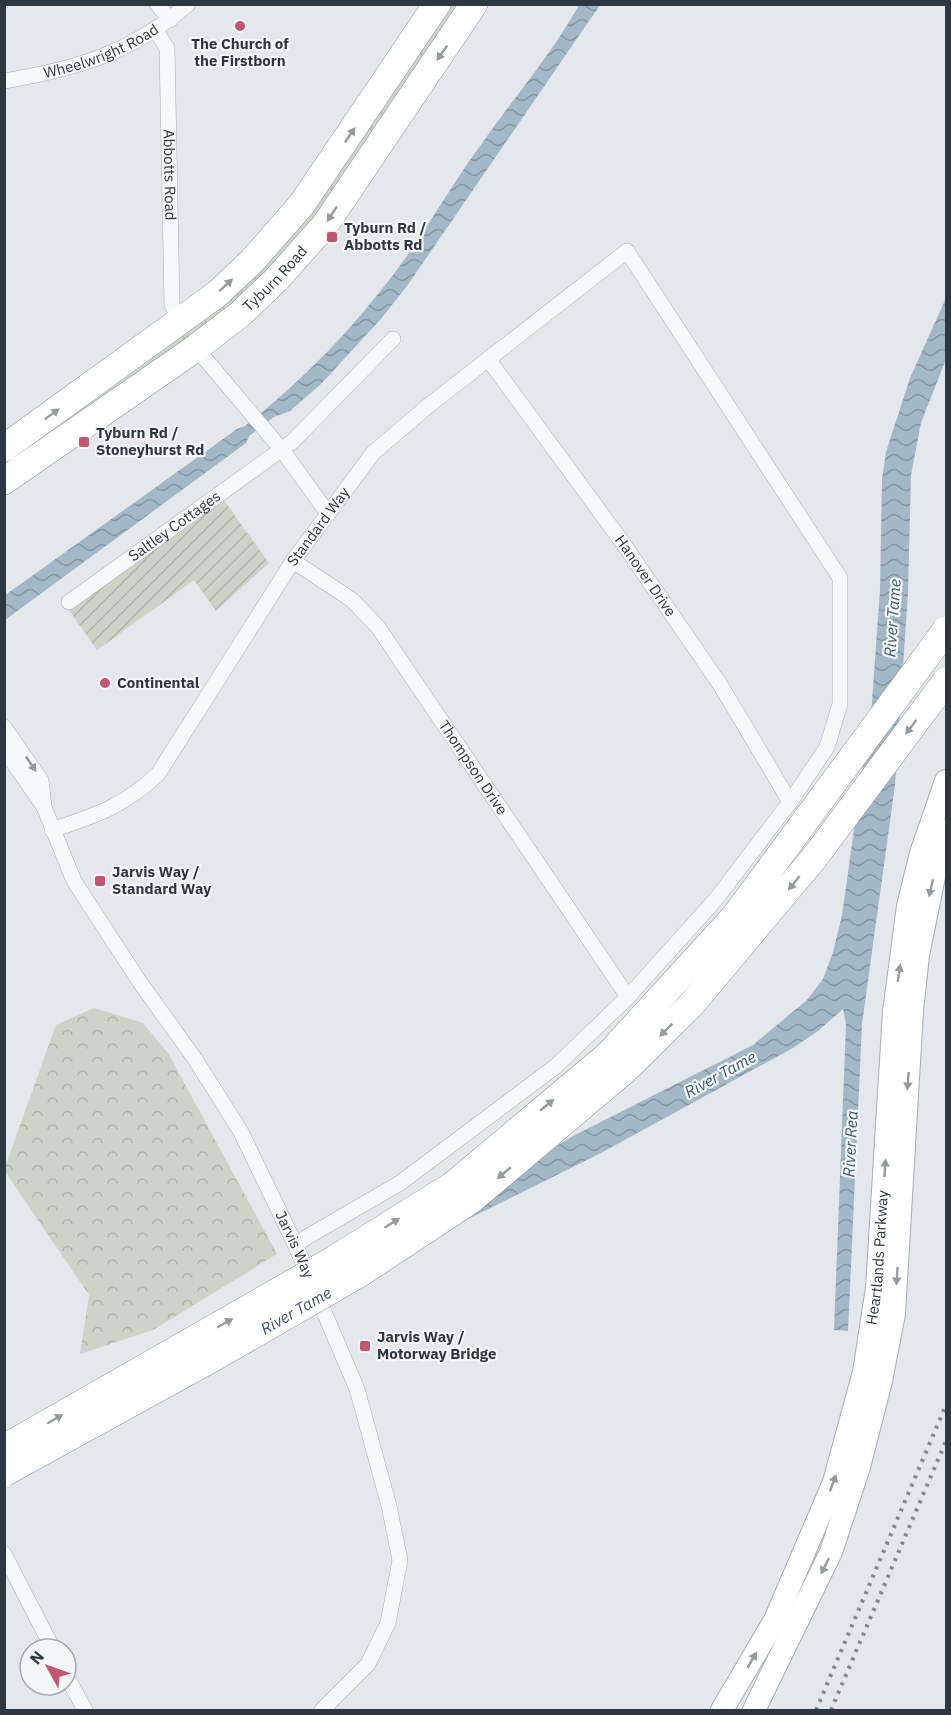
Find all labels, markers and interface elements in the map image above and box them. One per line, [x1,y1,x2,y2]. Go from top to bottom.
street label: Wheelwright Road [42,19,162,82]
marker: The Church of the Firstborn [233,19,247,33]
place label: The Church of the Firstborn [191,34,289,70]
one-way arrow [436,45,448,61]
one-way arrow [344,127,355,143]
street label: Abbotts Road [160,129,180,221]
one-way arrow [326,206,338,222]
place label: Tyburn Rd / Abbotts Rd [344,218,426,254]
marker: Tyburn Rd / Abbotts Rd [325,230,339,244]
street label: Tyburn Road [239,241,311,315]
one-way arrow [219,278,234,292]
one-way arrow [44,408,59,420]
place label: Tyburn Rd / Stoneyhurst Rd [96,423,204,459]
marker: Tyburn Rd / Stoneyhurst Rd [77,435,91,449]
street label: Standard Way [283,483,354,570]
street label: Saltley Cottages [125,486,224,565]
street label: Hanover Drive [611,531,681,620]
water label: River Tame [879,578,905,658]
place label: Continental [117,673,200,692]
marker: Continental [98,676,112,690]
street label: Thompson Drive [435,717,512,818]
one-way arrow [906,720,918,735]
one-way arrow [25,756,36,772]
place label: Jarvis Way / Standard Way [112,862,211,898]
marker: Jarvis Way / Standard Way [93,874,107,888]
one-way arrow [787,875,800,891]
one-way arrow [926,878,935,897]
one-way arrow [894,964,904,983]
one-way arrow [658,1023,673,1037]
water label: River Tame [681,1046,759,1102]
one-way arrow [903,1072,912,1091]
one-way arrow [540,1100,555,1112]
water label: River Rea [838,1110,862,1178]
one-way arrow [880,1158,890,1177]
one-way arrow [496,1166,512,1179]
street label: Heartlands Parkway [861,1189,892,1326]
street label: Jarvis Way [271,1208,319,1281]
one-way arrow [384,1217,400,1228]
one-way arrow [892,1266,902,1285]
water label: River Tame [257,1282,335,1339]
one-way arrow [217,1317,233,1328]
place label: Jarvis Way / Motorway Bridge [377,1327,496,1363]
marker: Jarvis Way / Motorway Bridge [358,1339,372,1353]
one-way arrow [47,1414,64,1424]
one-way arrow [829,1474,839,1492]
one-way arrow [820,1557,829,1574]
north arrow [18,1637,78,1697]
text: N [25,1646,48,1668]
one-way arrow [747,1651,757,1668]

